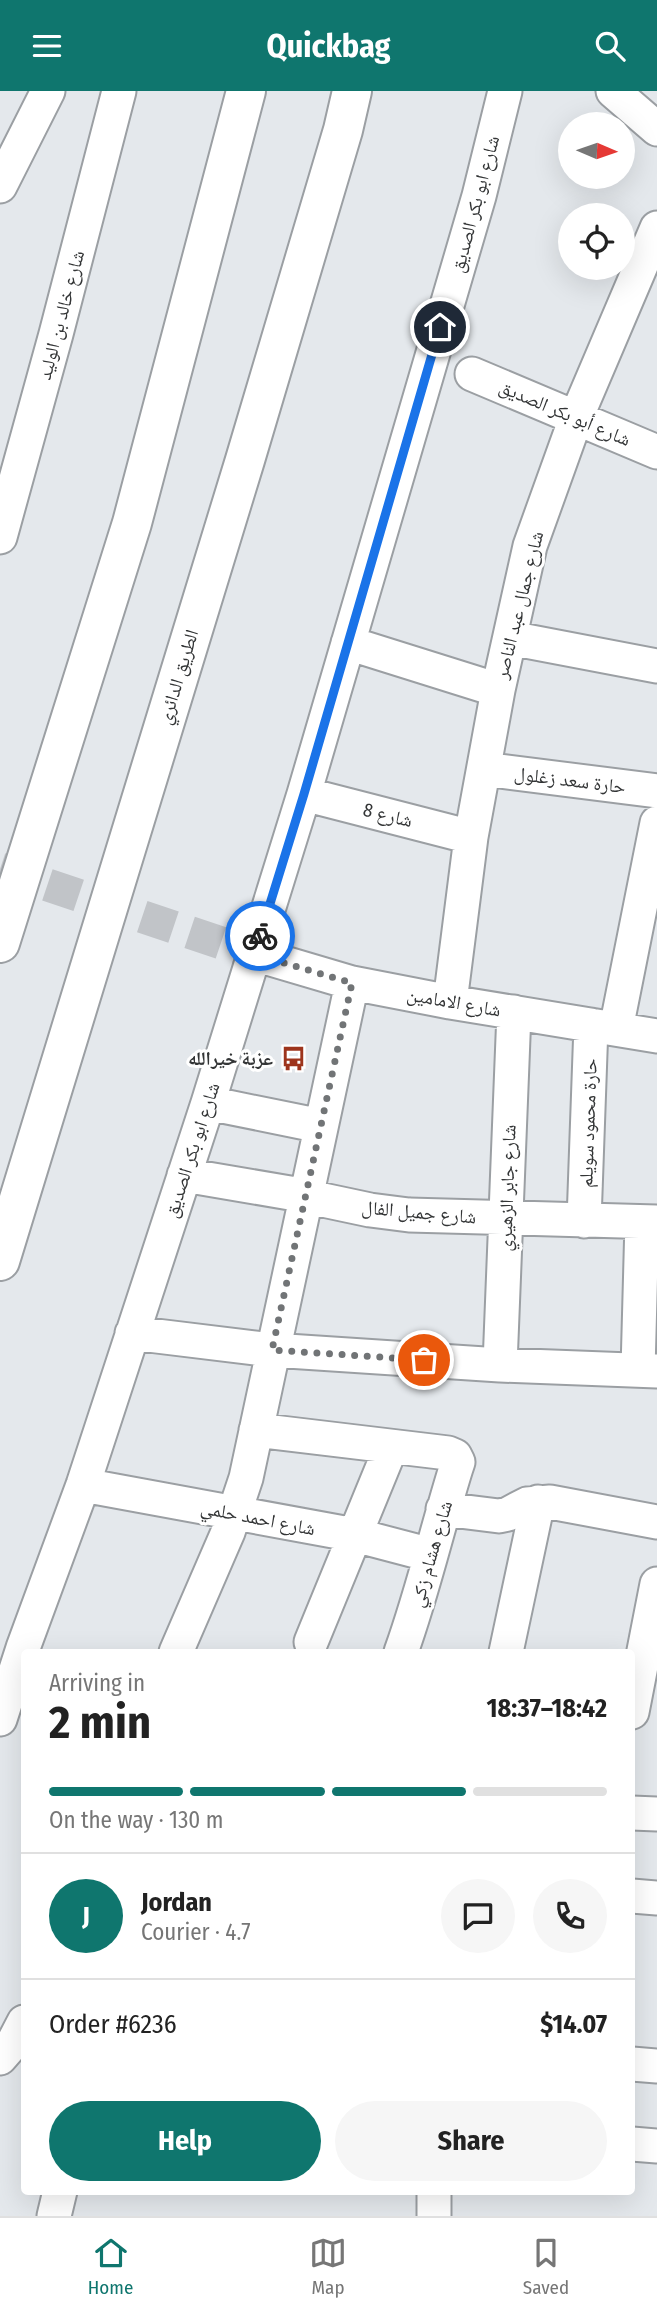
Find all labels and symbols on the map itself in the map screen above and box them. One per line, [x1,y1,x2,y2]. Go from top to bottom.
north arrow [558,112,635,189]
street label: شارع ابو بكر الصديق [446,133,504,275]
street label: شارع خالد بن الوليد [33,248,89,382]
pin [410,297,470,357]
street label: شارع أبو بكر الصديق [496,375,634,451]
street label: شارع جمال عبد الناصر [489,529,548,682]
street label: الطريق الدائري [153,627,207,728]
street label: حارة سعد زغلول [513,762,627,798]
street label: شارع 8 [361,798,415,832]
courier [225,901,295,971]
street label: شارع الامامين [405,982,503,1022]
bus stop icon: عزبة خيرالله [279,1044,307,1072]
place label: عزبة خيرالله [188,1047,273,1070]
street label: حارة محمود سويلم [574,1058,603,1188]
street label: شارع ابو بكر الصديق [159,1079,225,1221]
street label: شارع جابر الزهيري [493,1124,525,1252]
street label: شارع جميل الفال [361,1196,477,1228]
pin [394,1330,454,1390]
street label: شارع احمد حلمي [198,1496,317,1544]
street label: شارع هشام زكي [405,1498,461,1611]

